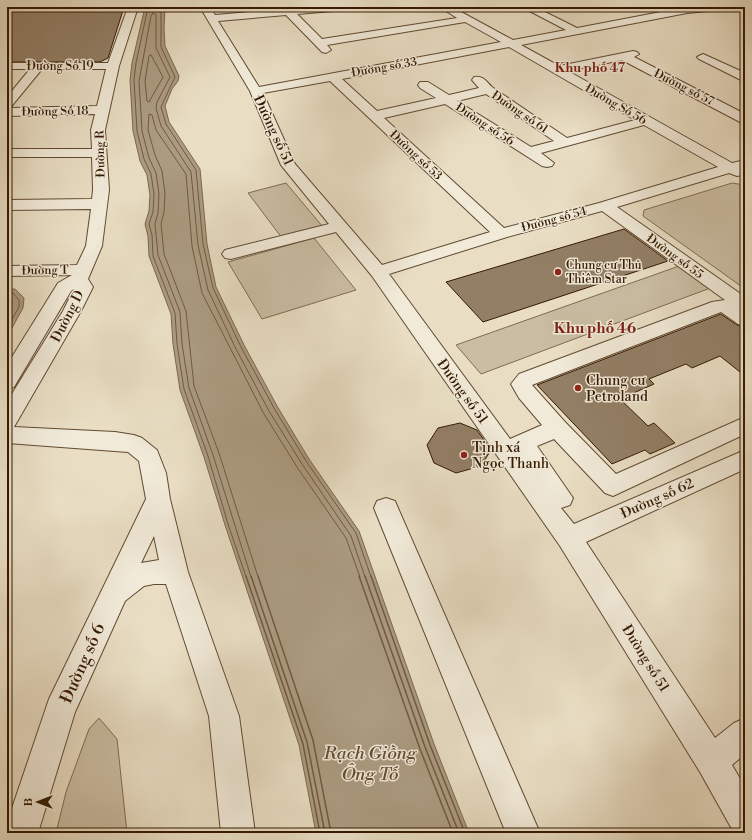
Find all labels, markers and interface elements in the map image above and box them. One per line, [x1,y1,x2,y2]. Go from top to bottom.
street label: Đường số 33 [350,54,418,81]
street label: Đường Số 19 [27,59,93,74]
district label: Khu phố 47 [555,60,626,76]
street label: Đường số 57 [651,66,716,109]
street label: Đường Số 56 [582,81,649,128]
street label: Đường số 61 [488,88,552,137]
street label: Đường số 51 [249,92,297,169]
street label: Đường số 56 [453,100,517,149]
street label: Đường Số 18 [21,103,89,120]
street label: Đường số 53 [386,127,445,184]
street label: Đường R [93,130,108,178]
street label: Đường số 54 [520,204,589,235]
street label: Đường số 55 [643,231,706,282]
place label: Chung cư Thủ Thiêm Star [566,258,642,287]
street label: Đường T [21,263,69,278]
marker: Chung cư Thủ Thiêm Star [553,267,563,277]
street label: Đường D [47,287,89,346]
district label: Khu phố 46 [554,319,637,338]
street label: Đường số 51 [433,356,492,428]
place label: Chung cư Petroland [586,372,648,406]
marker: Chung cư Petroland [573,383,583,393]
place label: Tịnh xá Ngọc Thanh [472,439,550,473]
marker: Tịnh xá Ngọc Thanh [459,450,469,460]
street label: Đường số 62 [618,475,697,523]
street label: Đường số 6 [55,620,110,707]
street label: Đường số 51 [617,622,673,695]
water label: Rạch Giồng Ông Tố [323,742,417,786]
north arrow [18,782,58,822]
text: B [22,798,36,806]

